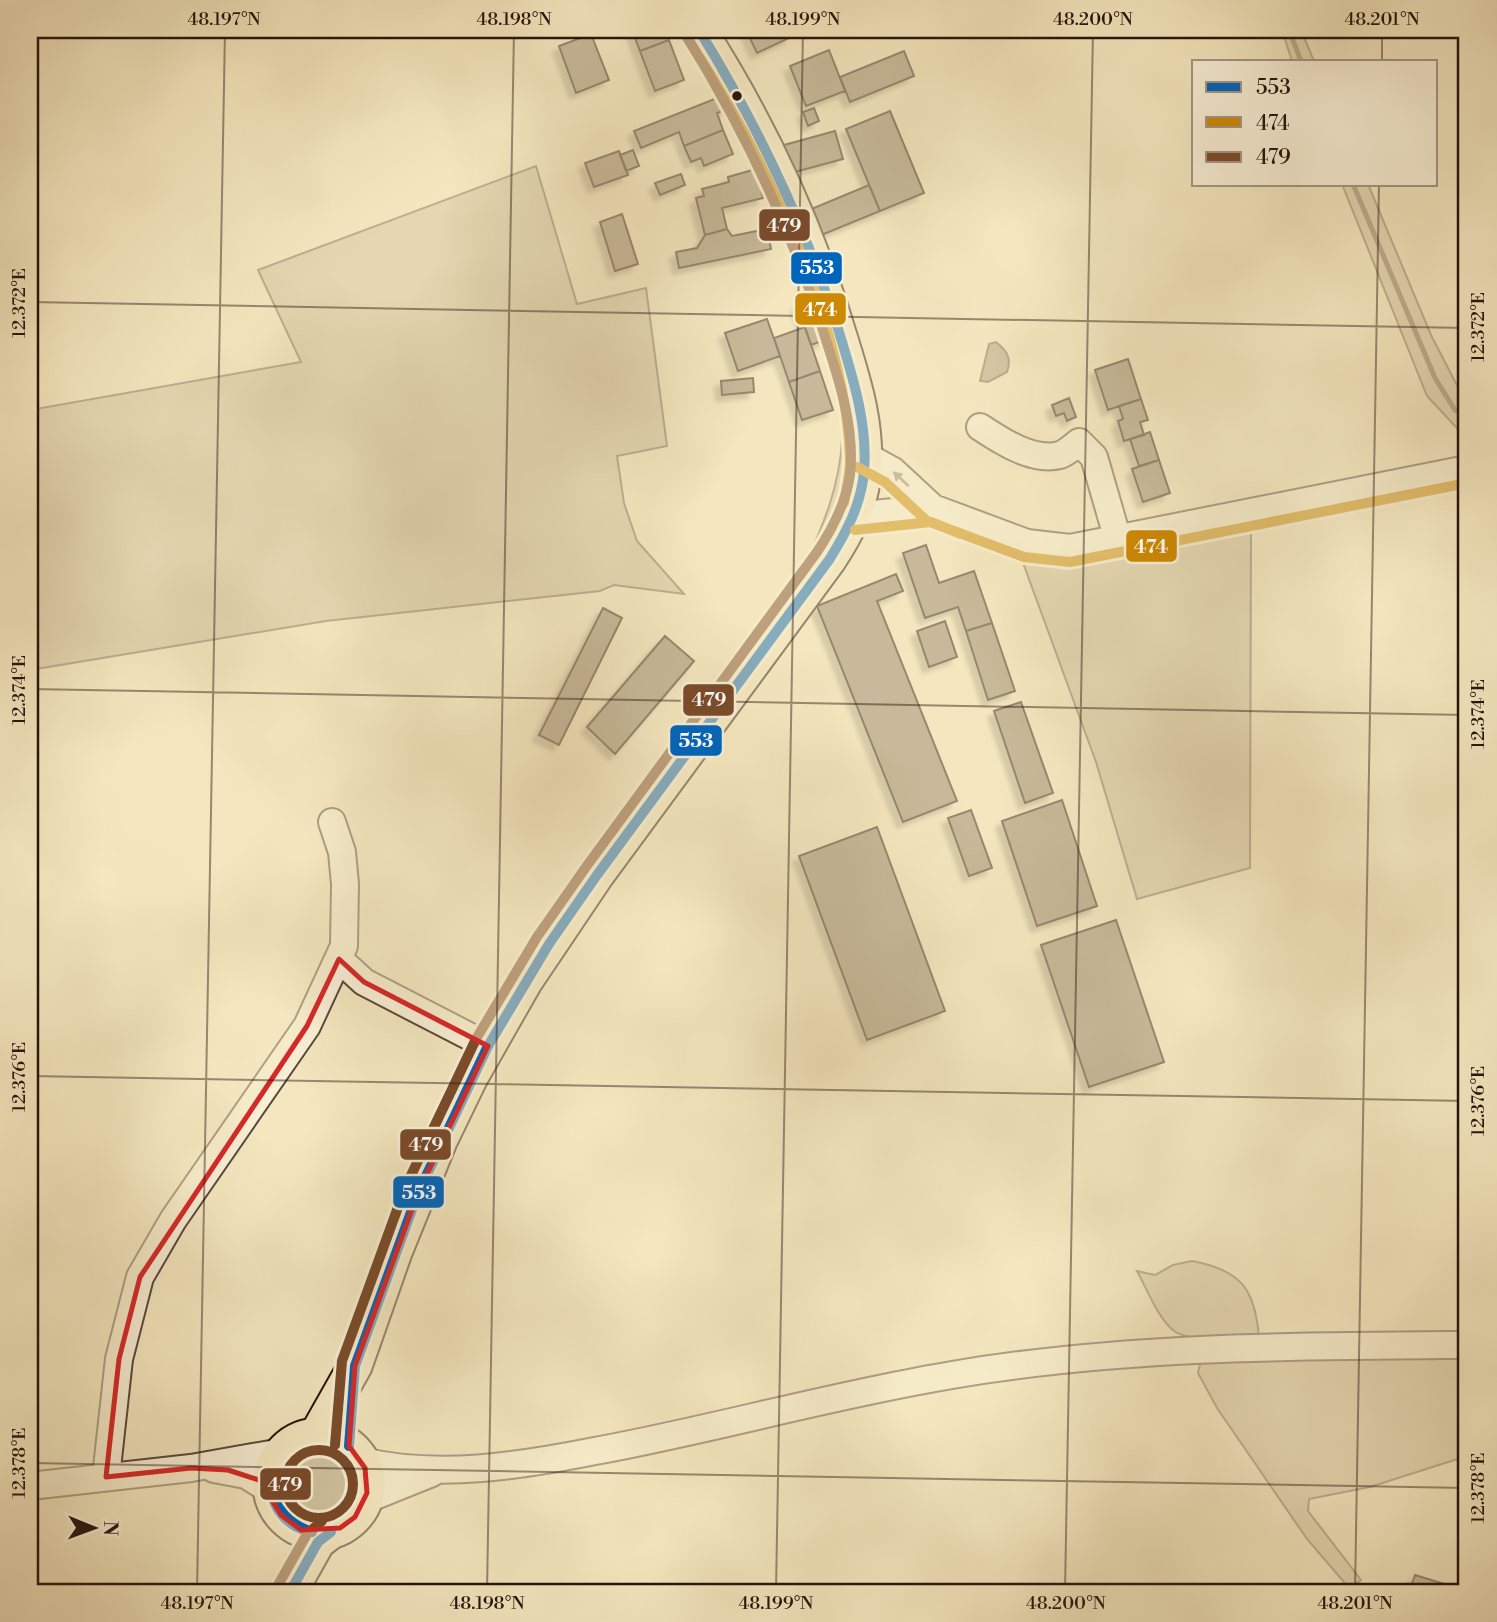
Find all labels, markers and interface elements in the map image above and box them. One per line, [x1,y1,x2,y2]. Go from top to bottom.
text: 48.197°N [187,8,261,31]
text: 48.198°N [476,8,552,31]
text: 48.199°N [766,8,841,31]
text: 48.200°N [1053,8,1134,31]
text: 48.201°N [1344,8,1420,31]
legend [1192,60,1438,186]
text: 553 [1256,75,1291,101]
unlabelled marker [730,89,744,103]
text: 474 [1256,111,1290,137]
text: 479 [1256,145,1291,171]
line badge: 479 [758,208,811,242]
text: 479 [767,214,801,238]
line badge: 553 [790,251,843,285]
text: 553 [800,256,835,280]
text: 12.372°E [8,268,31,338]
line badge: 474 [794,292,847,326]
text: 12.372°E [1467,292,1490,362]
text: 474 [803,298,838,322]
one-way arrow [893,471,910,487]
line badge: 474 [1125,529,1178,563]
text: 474 [1134,535,1169,559]
text: 12.374°E [8,655,31,725]
text: 12.374°E [1467,679,1490,749]
line badge: 479 [682,683,735,717]
text: 479 [692,688,726,712]
line badge: 553 [669,724,723,757]
text: 553 [679,729,714,753]
text: 12.376°E [8,1042,31,1112]
text: 12.376°E [1467,1066,1490,1136]
line badge: 479 [399,1128,452,1161]
text: 479 [409,1133,443,1157]
line badge: 553 [392,1175,445,1209]
text: 553 [402,1181,437,1205]
text: 12.378°E [8,1428,31,1498]
text: 12.378°E [1467,1453,1490,1523]
line badge: 479 [259,1467,312,1501]
text: 479 [268,1473,302,1497]
north arrow [60,1492,130,1562]
text: N [98,1521,122,1536]
text: 48.197°N [160,1592,234,1615]
text: 48.198°N [449,1592,525,1615]
text: 48.199°N [739,1592,814,1615]
text: 48.200°N [1026,1592,1107,1615]
text: 48.201°N [1317,1592,1393,1615]

